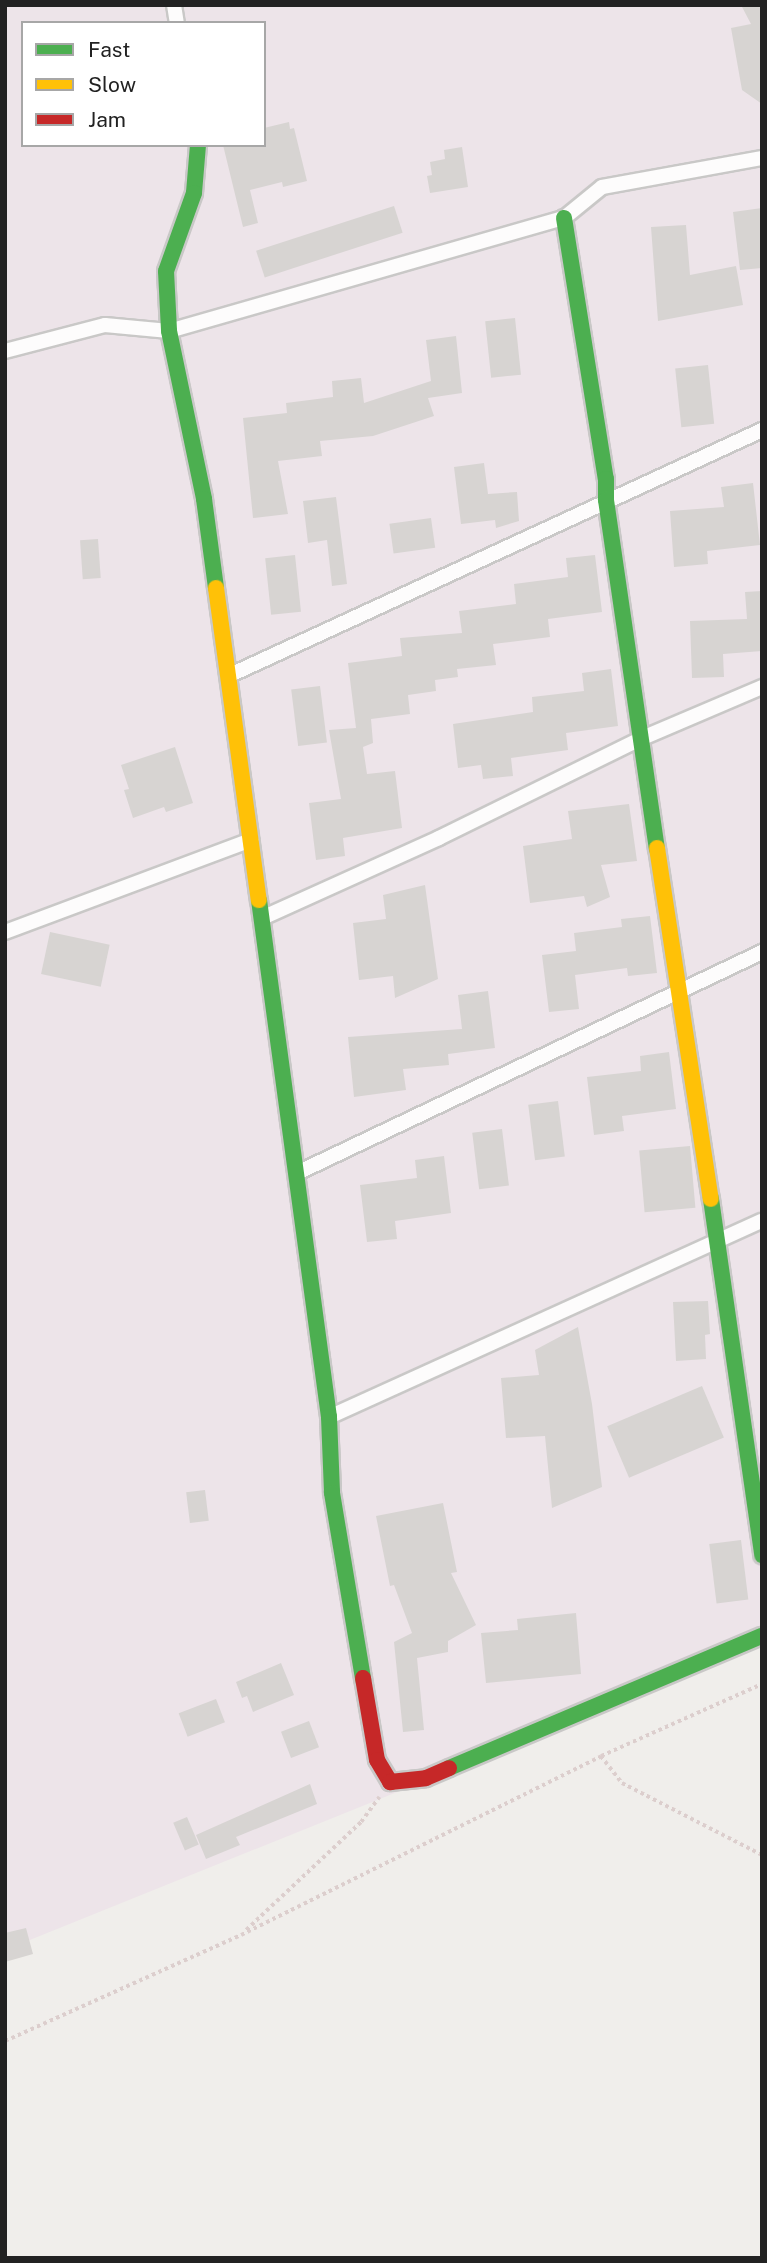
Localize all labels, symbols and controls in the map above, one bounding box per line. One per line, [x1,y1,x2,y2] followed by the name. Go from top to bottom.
[21,21,266,147] legend
[88,37,130,62] text: Fast
[88,72,136,97] text: Slow
[88,107,126,132] text: Jam

